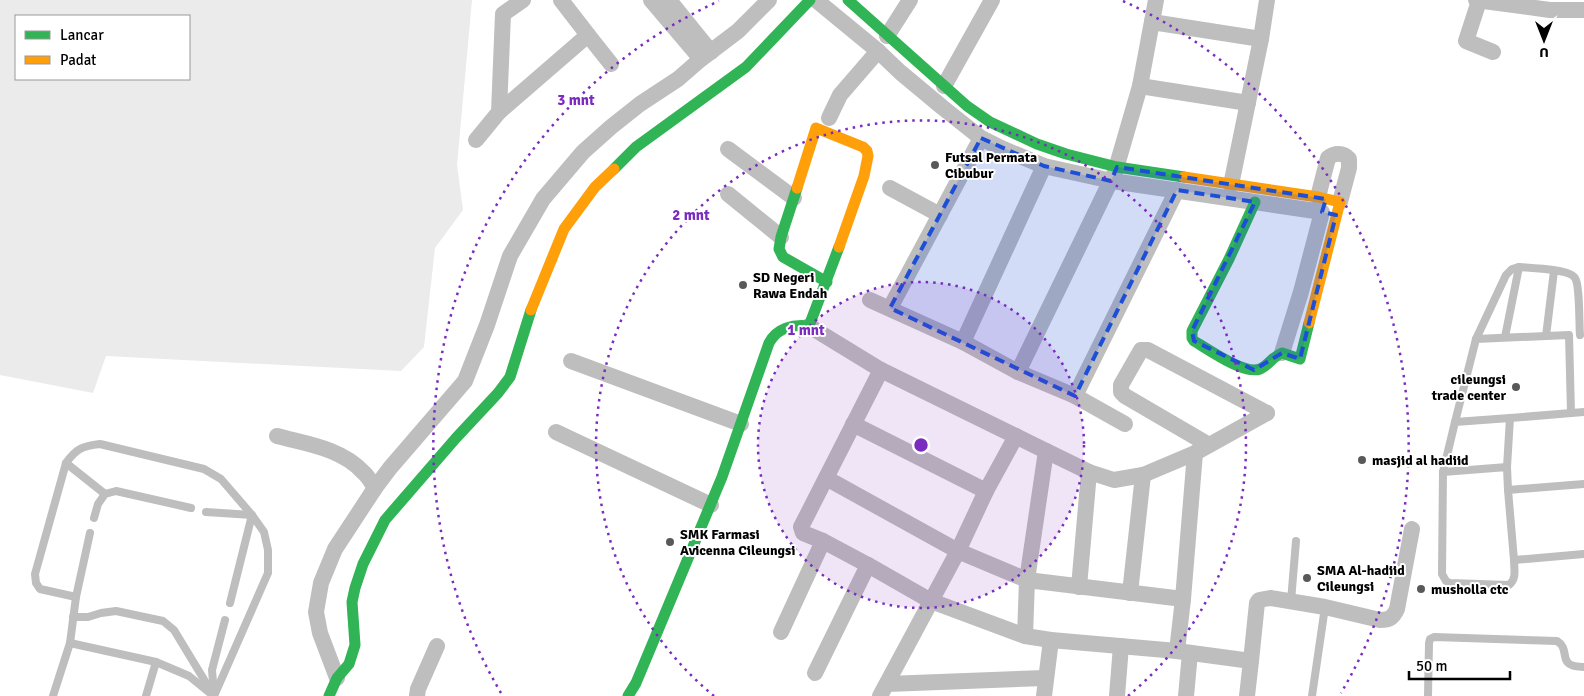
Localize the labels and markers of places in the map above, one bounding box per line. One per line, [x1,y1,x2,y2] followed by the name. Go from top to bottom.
[945,149,1037,182] place label: Futsal Permata Cibubur
[929,159,941,171] marker: Futsal Permata Cibubur
[753,269,828,302] place label: SD Negeri Rawa Endah
[737,279,749,291] marker: SD Negeri Rawa Endah
[1431,371,1506,404] place label: cileungsi trade center
[1510,381,1522,393] marker: cileungsi trade center
[912,436,930,454] centre of rings
[1372,452,1469,469] place label: masjid al hadiid
[1356,454,1368,466] marker: masjid al hadiid
[680,526,796,559] place label: SMK Farmasi Avicenna Cileungsi
[664,536,676,548] marker: SMK Farmasi Avicenna Cileungsi
[1317,562,1405,595] place label: SMA Al-hadiid Cileungsi
[1301,572,1313,584] marker: SMA Al-hadiid Cileungsi
[1431,581,1509,598] place label: musholla ctc
[1415,583,1427,595] marker: musholla ctc

